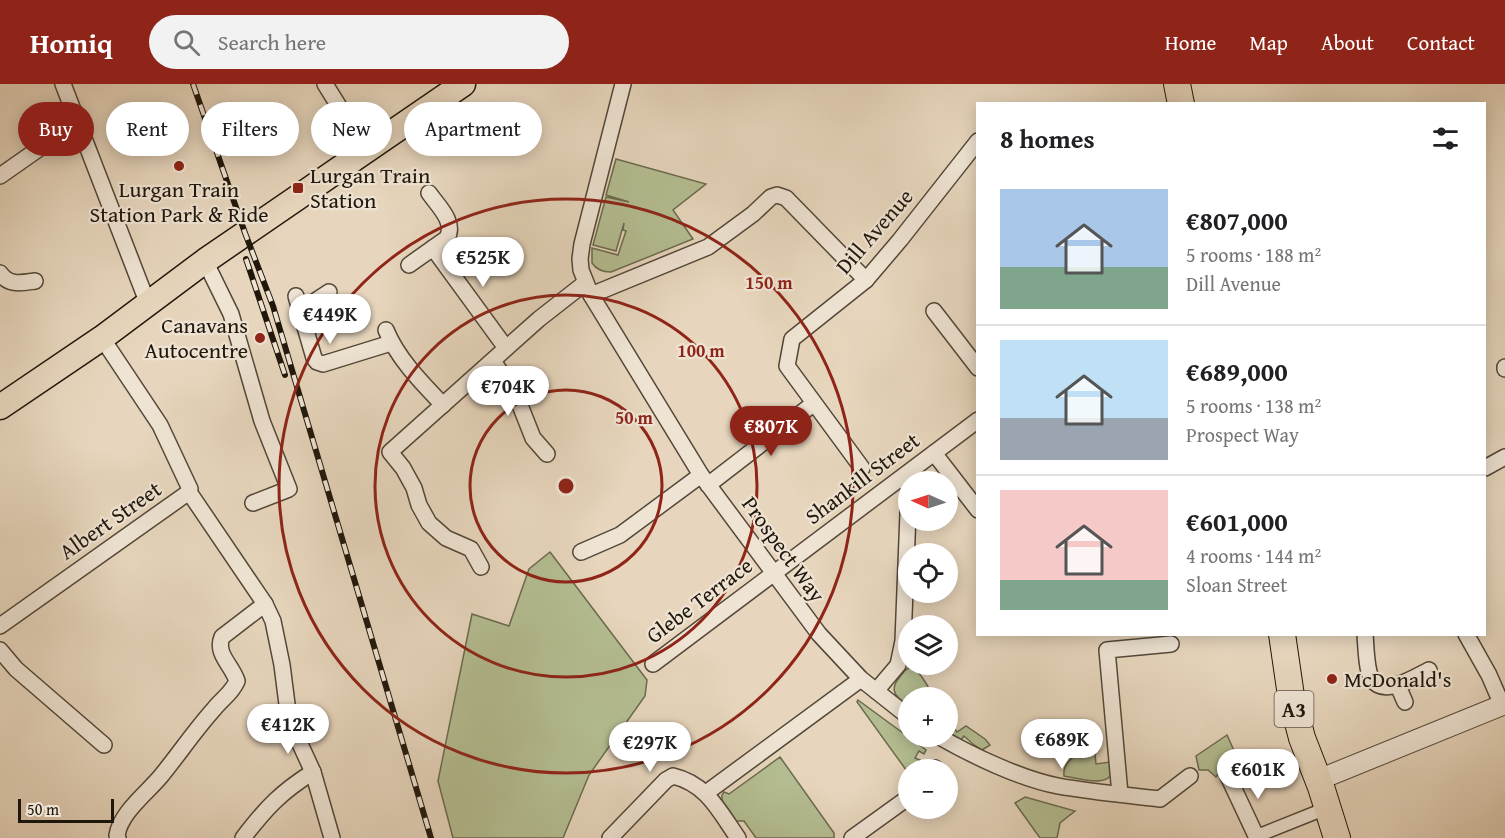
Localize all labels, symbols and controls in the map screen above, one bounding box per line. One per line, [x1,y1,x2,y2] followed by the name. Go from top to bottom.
[149,15,569,69] search box
[30,22,113,63] text: Homiq
[170,26,203,59] icon: search
[218,26,326,58] text: Search here
[1165,27,1216,58] text: Home
[1249,27,1288,58] text: Map
[1321,27,1374,58] text: About
[1407,27,1475,58] text: Contact
[18,102,94,156] chip: Buy
[106,102,189,156] chip: Rent
[201,102,299,156] chip: Filters
[311,102,392,156] chip: New
[404,102,542,156] chip: Apartment
[1000,119,1095,158] text: 8 homes
[1429,122,1462,155] icon: filters
[172,159,186,173] marker: Lurgan Train Station Park & Ride
[310,159,431,216] place label: Lurgan Train Station
[89,173,269,230] place label: Lurgan Train Station Park & Ride
[291,181,305,195] marker: Lurgan Train Station
[828,181,920,281] street label: Dill Avenue
[1186,201,1288,240] text: €807,000
[1048,213,1120,285] icon: home
[441,237,525,288] pin: €525K
[1186,240,1321,269] text: 5 rooms · 188 m²
[456,242,510,271] text: €525K
[745,269,793,296] text: 150 m
[1186,269,1281,298] text: Dill Avenue
[288,294,372,345] pin: €449K
[303,299,357,328] text: €449K
[145,309,248,366] place label: Canavans Autocentre
[253,331,267,345] marker: Canavans Autocentre
[677,337,725,364] text: 100 m
[1186,352,1288,391] text: €689,000
[1048,364,1120,436] icon: home
[466,366,550,417] pin: €704K
[481,371,535,400] text: €704K
[1186,391,1321,420] text: 5 rooms · 138 m²
[615,404,654,431] text: 50 m
[729,406,813,457] pin: €807K
[744,411,798,440] text: €807K
[1186,420,1299,449] text: Prospect Way
[798,424,926,532] street label: Shankill Street
[898,471,958,531] north arrow
[898,471,958,819] map controls
[52,473,168,567] street label: Albert Street
[556,476,576,496] centre of rings
[735,489,833,609] street label: Prospect Way
[1186,502,1288,541] text: €601,000
[1048,514,1120,586] icon: home
[1186,541,1321,570] text: 4 rooms · 144 m²
[898,543,958,603] button: locate
[639,549,759,651] street label: Glebe Terrace
[1186,570,1287,599] text: Sloan Street
[898,615,958,675] button: layers
[1344,663,1451,695] place label: McDonald's
[1325,672,1339,686] marker: McDonald's
[898,687,958,747] button: +
[1274,691,1314,727] road number: A3
[246,704,330,755] pin: €412K
[261,709,315,738] text: €412K
[1020,719,1104,770] pin: €689K
[608,722,692,773] pin: €297K
[1035,724,1089,753] text: €689K
[623,727,677,756] text: €297K
[1216,749,1300,800] pin: €601K
[1231,754,1285,783] text: €601K
[898,759,958,819] button: −
[18,796,114,824] scale bar
[27,797,59,821] text: 50 m

